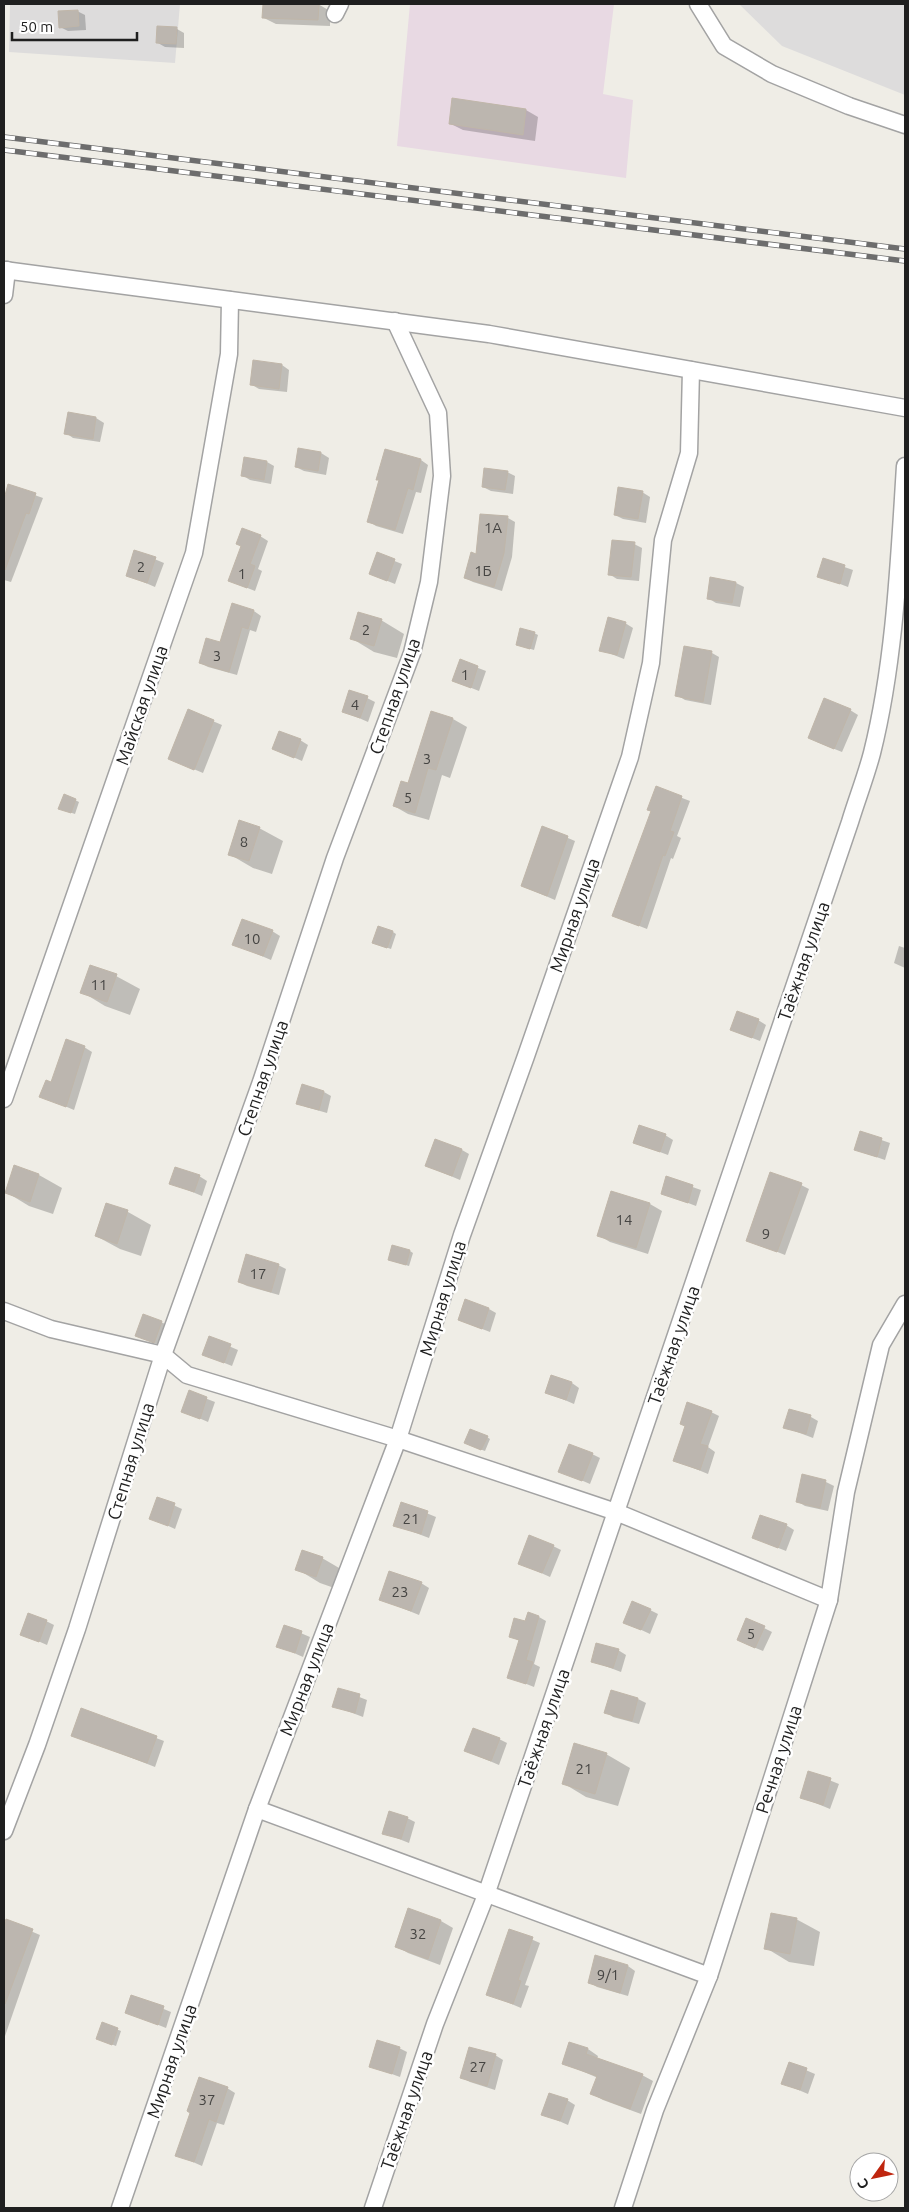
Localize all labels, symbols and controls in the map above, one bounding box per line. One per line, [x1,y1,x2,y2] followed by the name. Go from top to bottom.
[12,10,138,42] scale bar
[20,18,53,35] text: 50 m
[484,519,502,536] house number: 1А
[137,558,145,575] house number: 2
[474,562,492,579] house number: 1Б
[238,565,246,582] house number: 1
[362,621,370,638] house number: 2
[365,635,423,757] street label: Степная улица
[111,642,171,768] street label: Майская улица
[213,647,221,664] house number: 3
[461,666,469,683] house number: 1
[351,696,359,713] house number: 4
[423,750,431,767] house number: 3
[404,789,412,806] house number: 5
[240,833,248,850] house number: 8
[545,855,603,975] street label: Мирная улица
[773,899,833,1023] street label: Таёжная улица
[244,930,260,947] house number: 10
[91,976,107,993] house number: 11
[233,1017,291,1139] street label: Степная улица
[616,1211,632,1228] house number: 14
[762,1225,770,1242] house number: 9
[415,1238,469,1358] street label: Мирная улица
[250,1265,266,1282] house number: 17
[643,1283,703,1407] street label: Таёжная улица
[103,1400,157,1522] street label: Степная улица
[403,1510,419,1527] house number: 21
[392,1583,408,1600] house number: 23
[275,1620,337,1738] street label: Мирная улица
[747,1625,755,1642] house number: 5
[513,1666,573,1790] street label: Таёжная улица
[751,1702,805,1816] street label: Речная улица
[576,1760,592,1777] house number: 21
[410,1925,426,1942] house number: 32
[597,1966,619,1983] house number: 9/1
[142,2001,200,2121] street label: Мирная улица
[376,2048,436,2172] street label: Таёжная улица
[470,2058,486,2075] house number: 27
[199,2091,215,2108] house number: 37
[849,2152,899,2202] north arrow
[854,2176,872,2192] text: С

